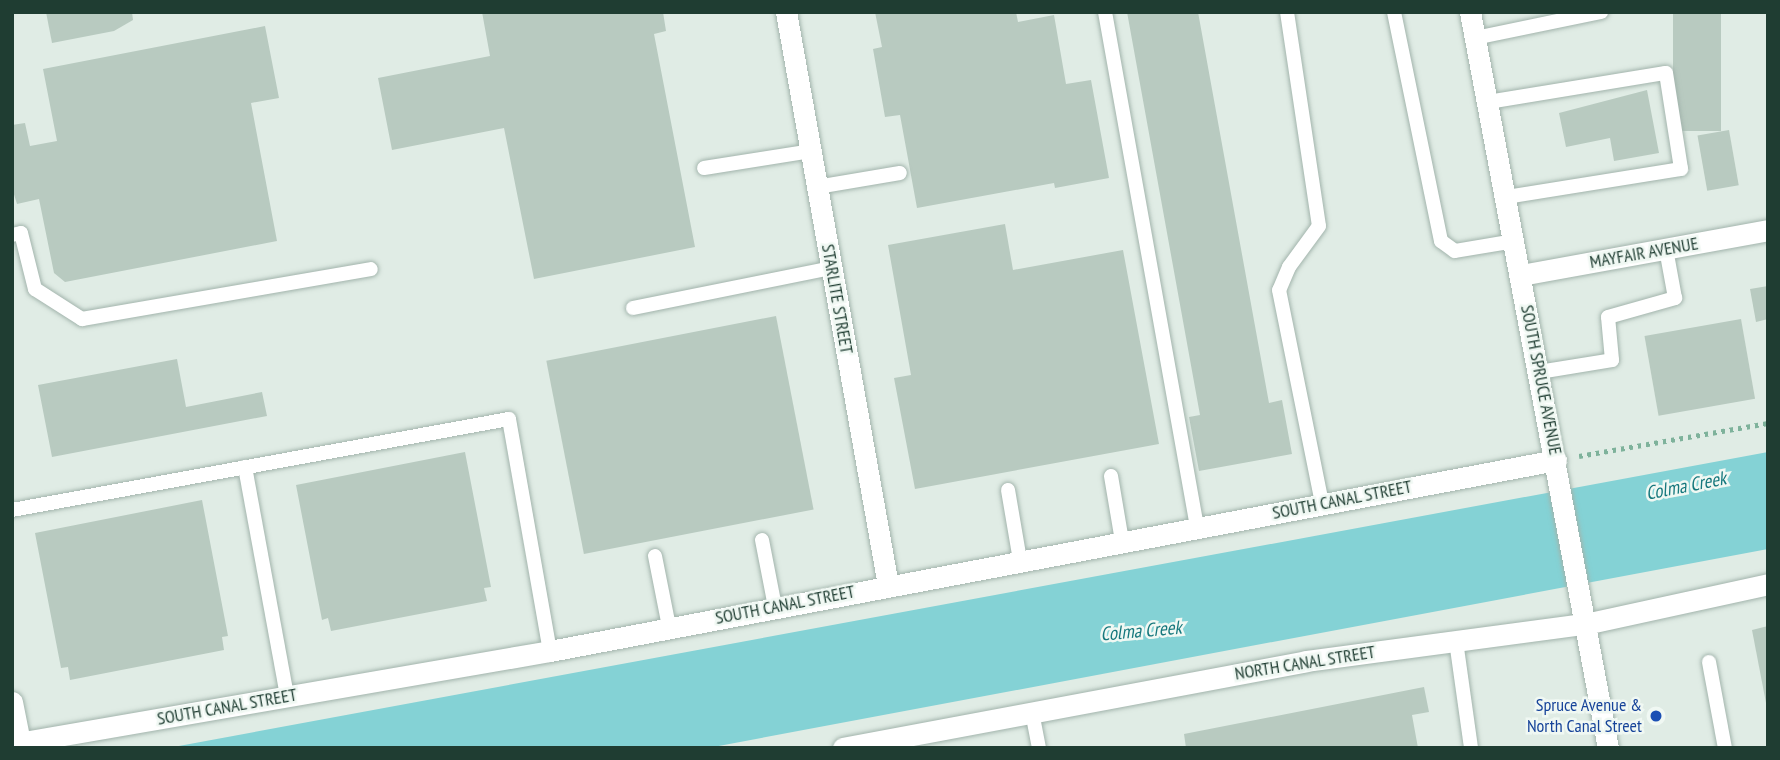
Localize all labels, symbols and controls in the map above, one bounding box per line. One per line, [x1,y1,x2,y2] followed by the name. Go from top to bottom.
[1588,233,1700,273] street label: MAYFAIR AVENUE
[817,242,857,356] street label: STARLITE STREET
[1516,303,1566,457] street label: SOUTH SPRUCE AVENUE
[1644,467,1728,505] water label: Colma Creek
[1270,476,1414,524] street label: SOUTH CANAL STREET
[713,581,857,629] street label: SOUTH CANAL STREET
[1099,616,1183,646] water label: Colma Creek
[1233,641,1377,685] street label: NORTH CANAL STREET
[155,684,299,730] street label: SOUTH CANAL STREET
[1527,695,1642,738] place label: Spruce Avenue & North Canal Street
[1648,708,1664,724] marker: Spruce Avenue & North Canal Street

